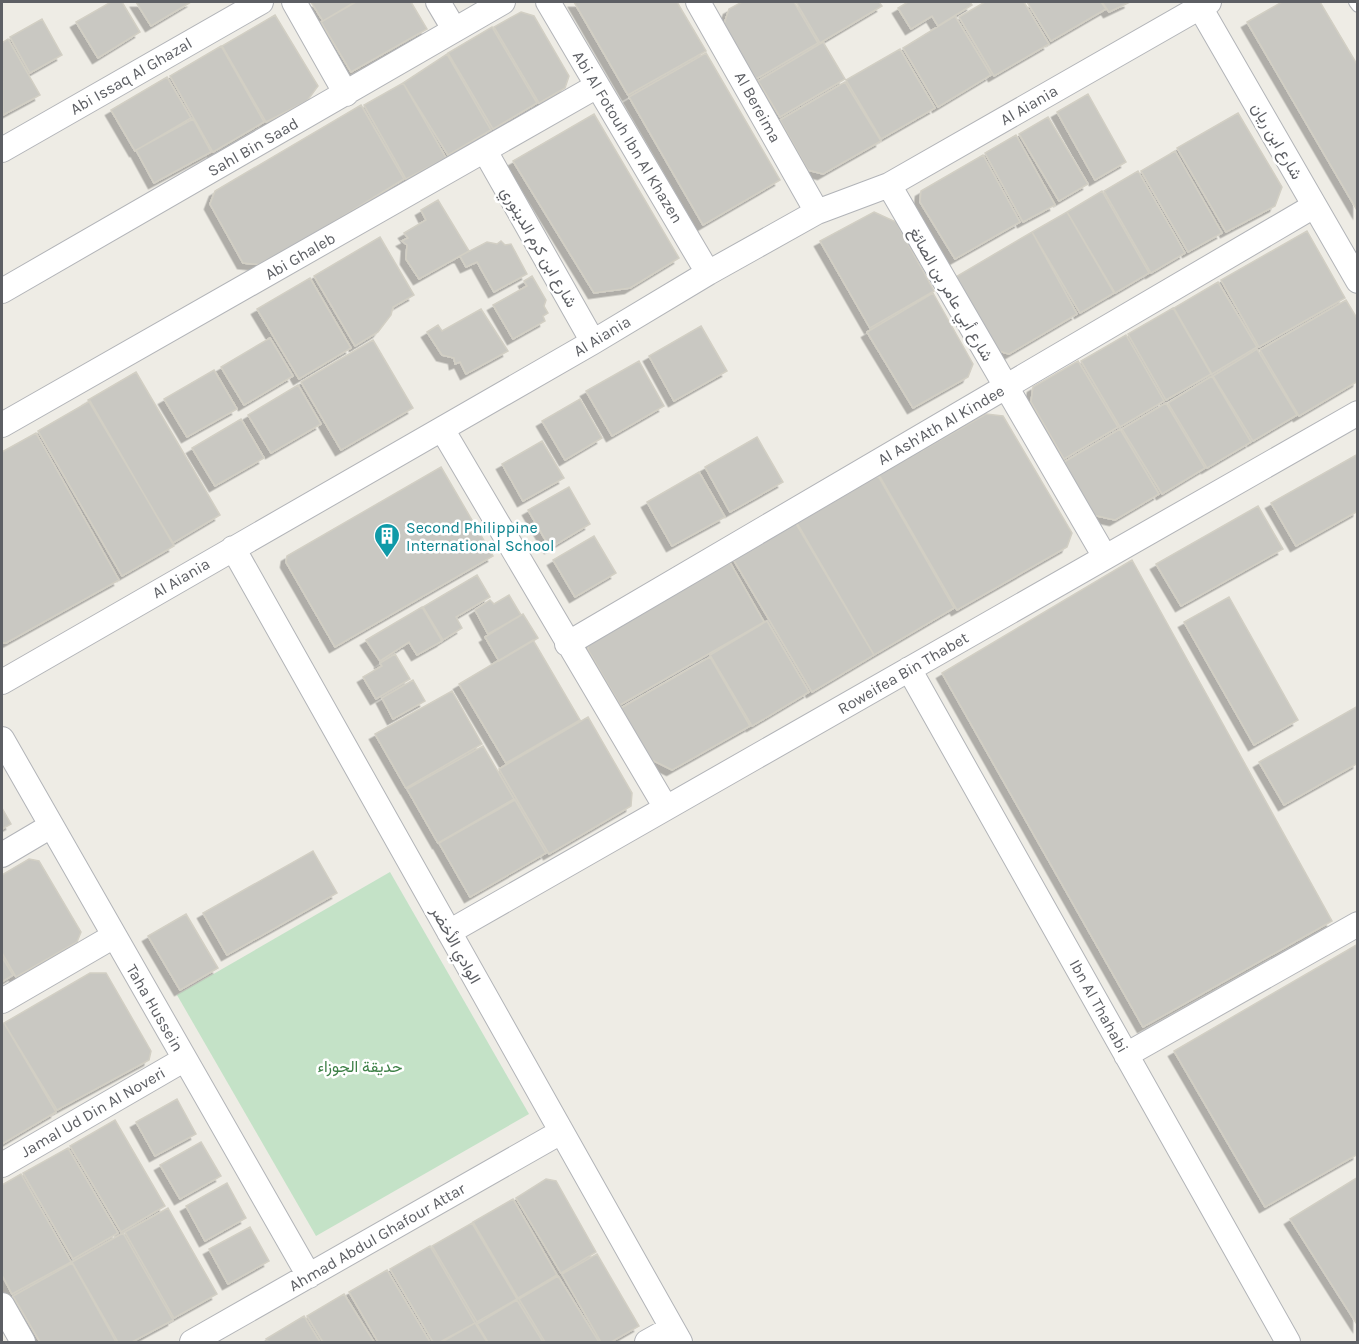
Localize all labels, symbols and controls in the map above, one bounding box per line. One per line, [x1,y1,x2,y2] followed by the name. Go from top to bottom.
[67,33,195,119] street label: Abi Issaq Al Ghazal
[569,47,687,227] street label: Abi Al Fotouh Ibn Al Khazen
[731,68,785,146] street label: Al Bereima
[997,81,1061,129] street label: Al Aiania
[1246,99,1307,184] street label: شارع ابن ريان
[204,113,302,181] street label: Sahl Bin Saad
[493,183,581,313] street label: شارع ابن كرم الدينوري
[901,223,997,367] street label: شارع أبي عامر بن الصائغ
[261,228,339,284] street label: Abi Ghaleb
[570,312,634,360] street label: Al Aiania
[874,381,1008,469] street label: Al Ash'Ath Al Kindee
[406,518,554,555] place label: Second Philippine International School
[372,521,402,559] building icon: Second Philippine International School
[149,554,213,602] street label: Al Aiania
[834,628,972,718] street label: Roweifea Bin Thabet
[423,902,485,989] street label: الوادي الأخضر
[1065,956,1133,1056] street label: Ibn Al Thahabi
[122,961,188,1055] street label: Taha Hussein
[317,1057,403,1077] park label: حديقة الجوزاء
[17,1063,169,1161] street label: Jamal Ud Din Al Noveri
[286,1179,469,1295] street label: Ahmad Abdul Ghafour Attar

